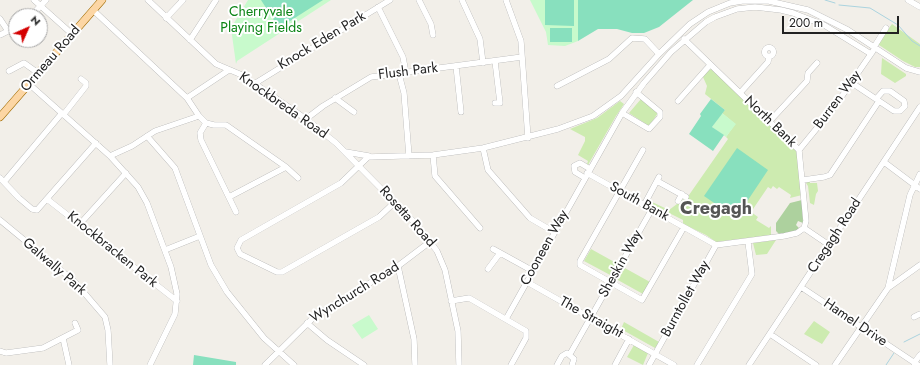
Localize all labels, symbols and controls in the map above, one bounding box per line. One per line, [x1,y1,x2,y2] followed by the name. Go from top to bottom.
[220,5,302,38] park label: Cherryvale Playing Fields
[8,8,48,48] north arrow
[275,8,369,74] street label: Knock Eden Park
[784,8,901,34] scale bar
[27,11,45,29] text: N
[789,14,823,32] text: 200 m
[18,22,84,96] street label: Ormeau Road
[377,60,439,84] street label: Flush Park
[811,68,865,132] street label: Burren Way
[235,69,331,143] street label: Knockbreda Road
[740,93,800,151] street label: North Bank
[606,179,672,225] street label: South Bank
[375,183,439,251] street label: Rosetta Road
[805,195,865,277] street label: Cregagh Road
[680,199,752,221] district label: Cregagh
[517,207,573,289] street label: Cooneen Way
[63,208,161,292] street label: Knockbracken Park
[596,227,646,301] street label: Sheskin Way
[19,235,89,299] street label: Galwally Park
[658,258,714,340] street label: Burntollet Way
[307,259,403,327] street label: Wynchurch Road
[556,294,626,342] street label: The Straight
[820,296,890,350] street label: Hamel Drive

